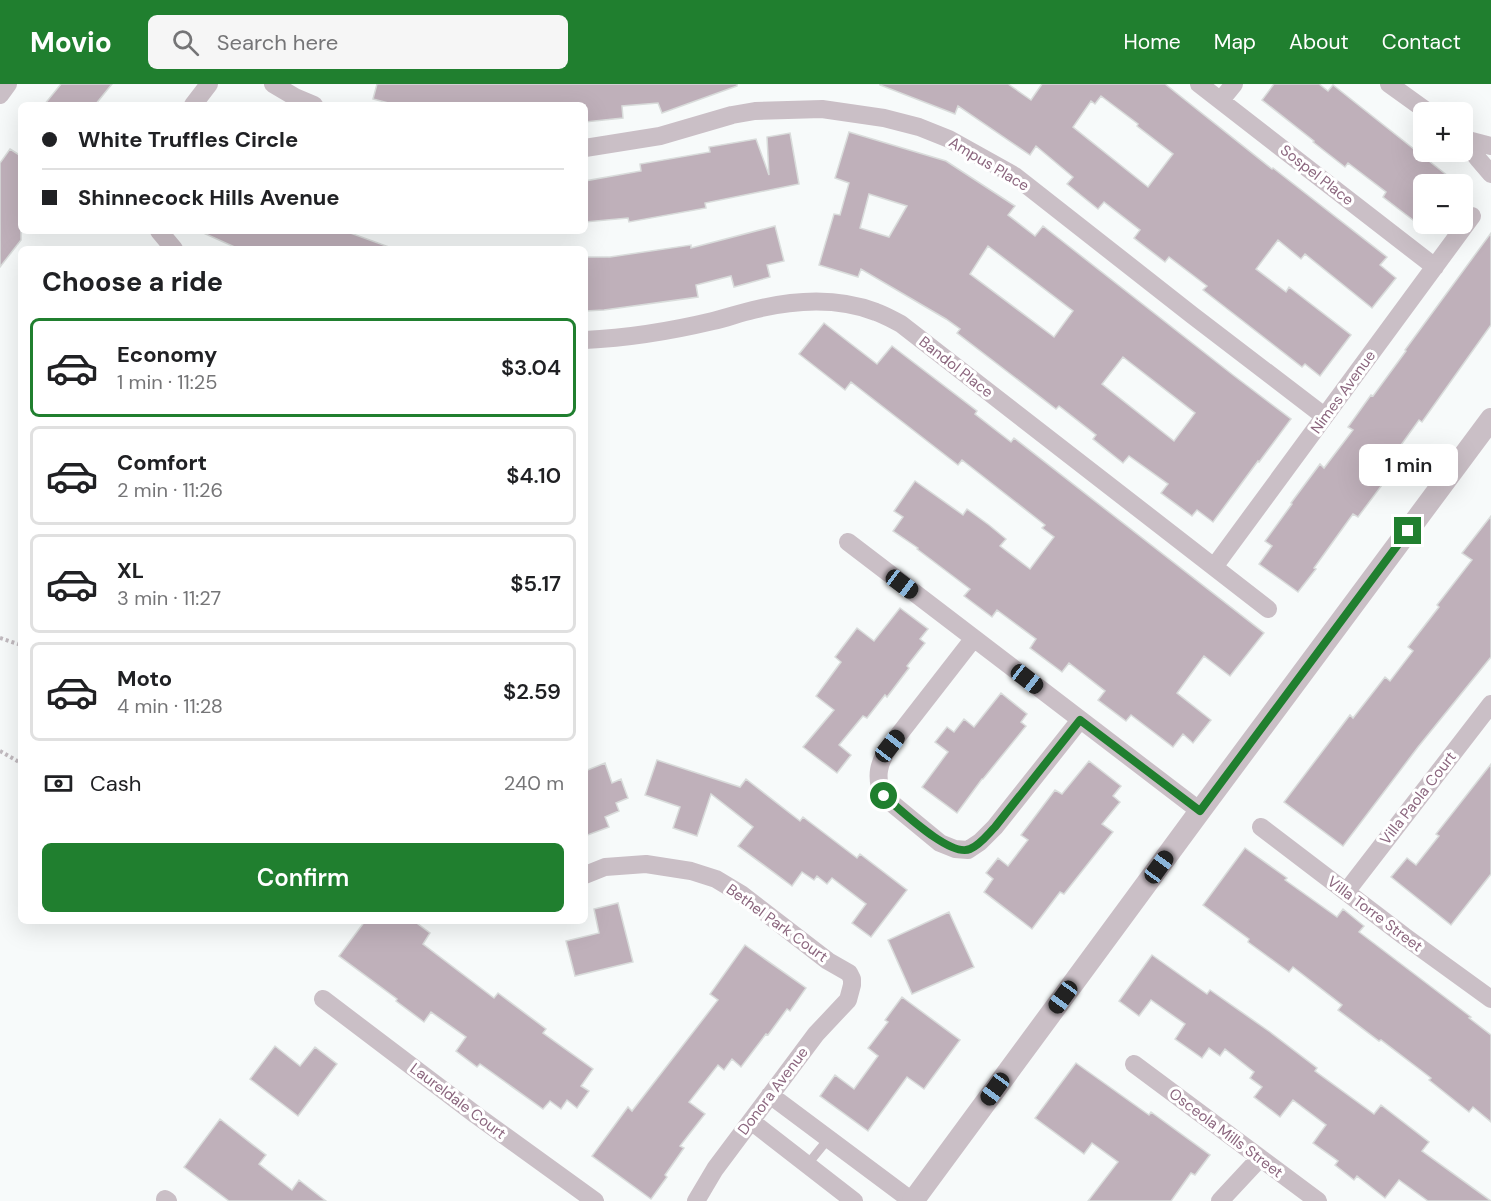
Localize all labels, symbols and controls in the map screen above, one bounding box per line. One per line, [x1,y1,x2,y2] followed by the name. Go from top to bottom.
[148,15,568,69] search box
[30,24,112,61] text: Movio
[169,26,202,59] icon: search
[217,28,338,57] text: Search here
[1123,28,1181,56] text: Home
[1214,28,1256,56] text: Map
[1289,28,1349,56] text: About
[1382,28,1461,56] text: Contact
[1413,102,1473,234] map controls
[1413,102,1473,162] button: +
[78,125,298,154] text: White Truffles Circle
[945,132,1033,196] street label: Ampus Place
[1276,140,1358,210] street label: Sospel Place
[1413,174,1473,234] button: −
[78,183,340,212] text: Shinnecock Hills Avenue
[42,264,223,299] text: Choose a ride
[915,332,997,402] street label: Bandol Place
[117,340,217,369] text: Economy
[45,341,99,395] icon: car
[1306,346,1380,438] street label: Nimes Avenue
[501,353,561,382] text: $3.04
[117,369,218,395] text: 1 min · 11:25
[1358,444,1458,486] callout: 1 min
[117,448,207,477] text: Comfort
[45,449,99,503] icon: car
[1385,452,1432,478] text: 1 min
[506,461,561,490] text: $4.10
[117,477,223,503] text: 2 min · 11:26
[1394,517,1421,544] route end
[117,556,144,585] text: XL
[45,557,99,611] icon: car
[882,566,922,602] car
[510,569,561,598] text: $5.17
[117,585,221,611] text: 3 min · 11:27
[1007,661,1047,697] car
[117,664,172,693] text: Moto
[45,665,99,719] icon: car
[503,677,561,706] text: $2.59
[117,693,223,719] text: 4 min · 11:28
[872,726,908,766] car
[1375,747,1461,849] street label: Villa Paola Court
[42,767,75,800] icon: cash
[90,769,141,798] text: Cash
[504,770,564,796] text: 240 m
[870,782,897,809] route start
[42,843,564,912] button: Confirm
[1141,847,1177,887] car
[1323,872,1427,956] street label: Villa Torre Street
[722,879,832,967] street label: Bethel Park Court
[1045,977,1081,1017] car
[733,1043,813,1139] street label: Donora Avenue
[406,1058,510,1144] street label: Laureldale Court
[977,1069,1013,1109] car
[1165,1084,1287,1182] street label: Osceola Mills Street

